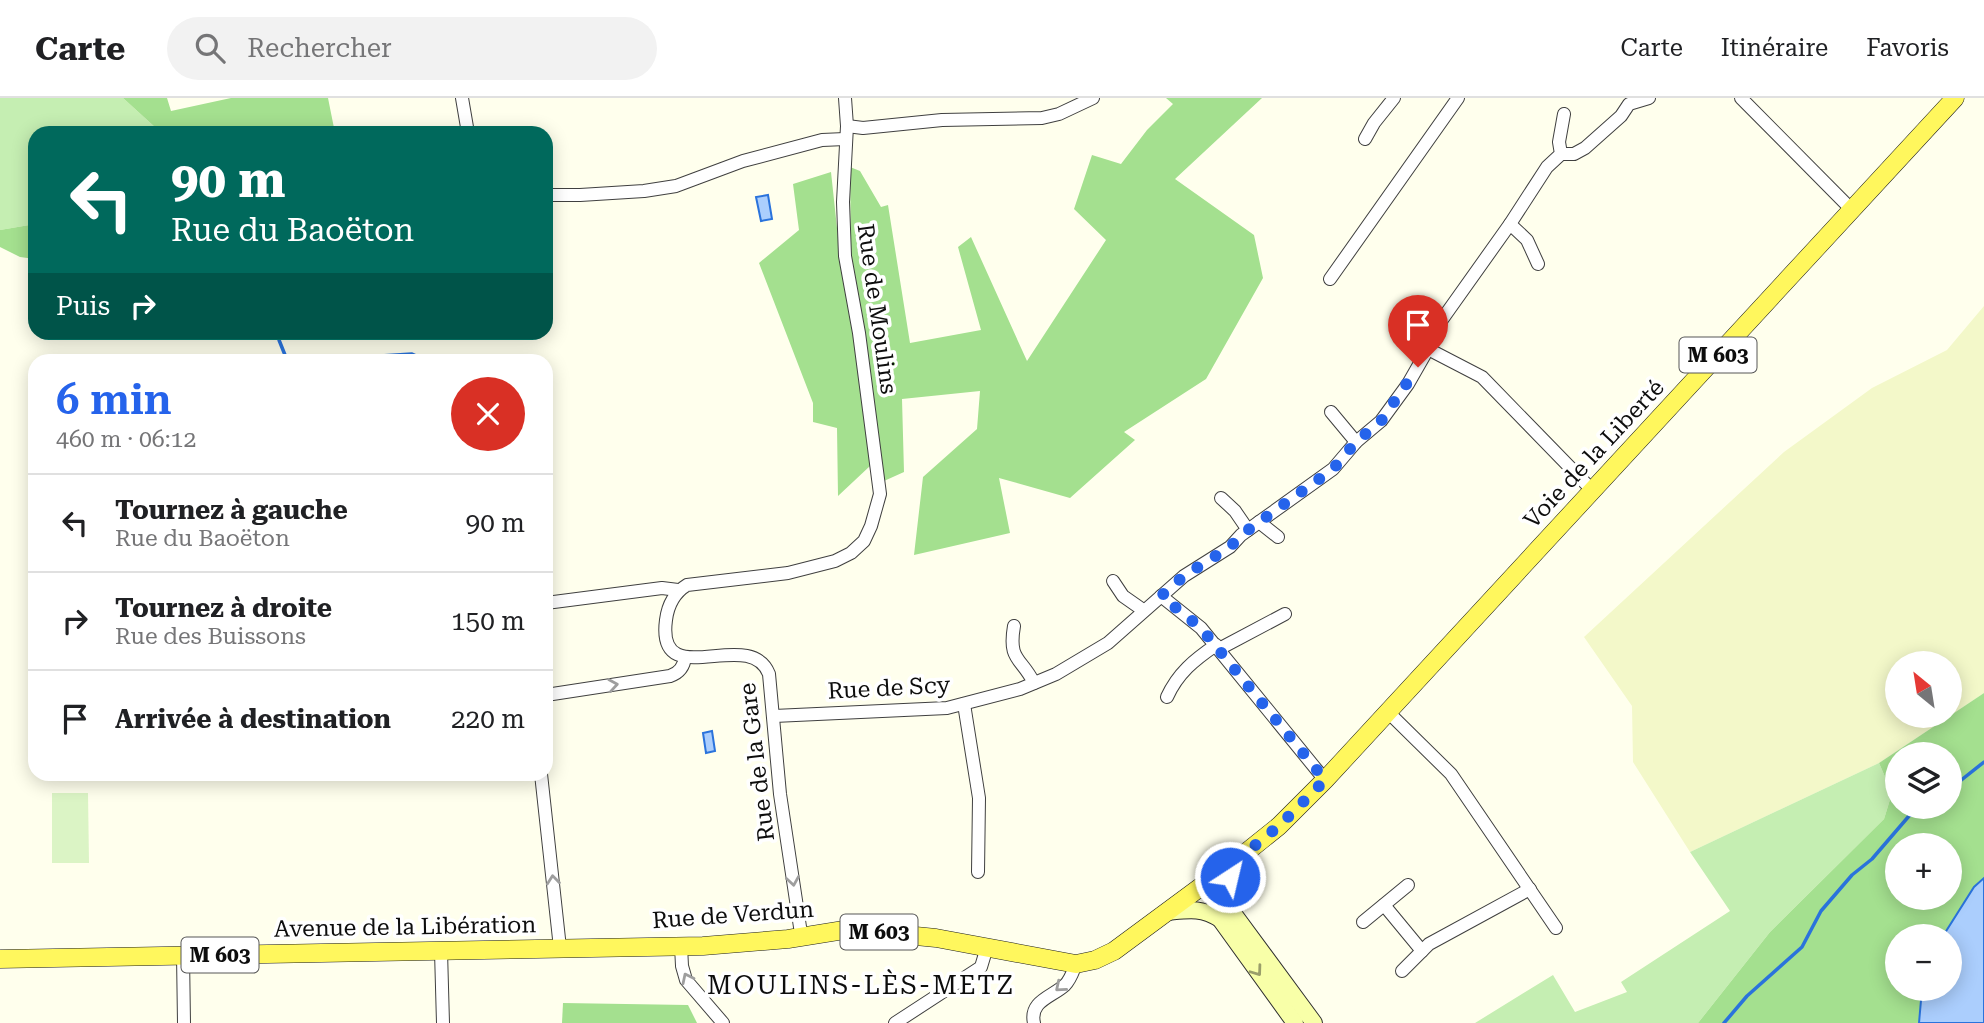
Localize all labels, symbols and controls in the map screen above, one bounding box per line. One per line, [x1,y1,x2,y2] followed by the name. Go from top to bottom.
[167,17,657,80] search box
[35,29,125,68] text: Carte
[191,29,229,67] icon: search
[247,33,392,63] text: Rechercher
[1621,34,1683,62] text: Carte
[1721,34,1828,62] text: Itinéraire
[1866,34,1949,62] text: Favoris
[171,152,286,209] text: 90 m
[56,154,147,245] icon: left
[171,211,414,249] text: Rue du Baoëton
[852,222,902,396] street label: Rue de Moulins
[124,287,162,325] icon: right
[56,291,110,321] text: Puis
[1388,295,1448,367] pin
[1399,306,1437,344] icon: arrive
[1680,338,1756,372] road number: M 603
[1518,374,1670,534] street label: Voie de la Liberté
[56,375,172,424] text: 6 min
[451,377,525,451] button: close
[56,426,196,453] text: 460 m · 06:12
[115,495,348,525] text: Tournez à gauche
[56,504,94,542] icon: left
[466,508,525,538] text: 90 m
[115,525,290,552] text: Rue du Baoëton
[115,593,332,623] text: Tournez à droite
[56,602,94,640] icon: right
[451,606,525,636] text: 150 m
[115,623,306,650] text: Rue des Buissons
[1885,651,1962,728] north arrow
[1885,651,1962,1001] map controls
[827,671,951,705] street label: Rue de Scy
[608,678,619,693] one-way arrow
[734,681,780,843] street label: Rue de la Gare
[56,700,94,738] icon: arrive
[115,704,391,734] text: Arrivée à destination
[451,704,525,734] text: 220 m
[1885,742,1962,819] button: layers
[1885,833,1962,910] button: +
[1193,840,1267,914] position arrow
[545,875,560,886] one-way arrow
[785,875,800,887] one-way arrow
[651,896,815,934] street label: Rue de Verdun
[274,911,536,943] street label: Avenue de la Libération
[840,914,917,950] road number: M 603
[1885,924,1962,1001] button: −
[182,938,258,972] road number: M 603
[1249,963,1261,976] one-way arrow
[707,969,1015,1000] district label: MOULINS-LÈS-METZ
[682,972,695,985] one-way arrow
[1055,979,1068,991] one-way arrow

